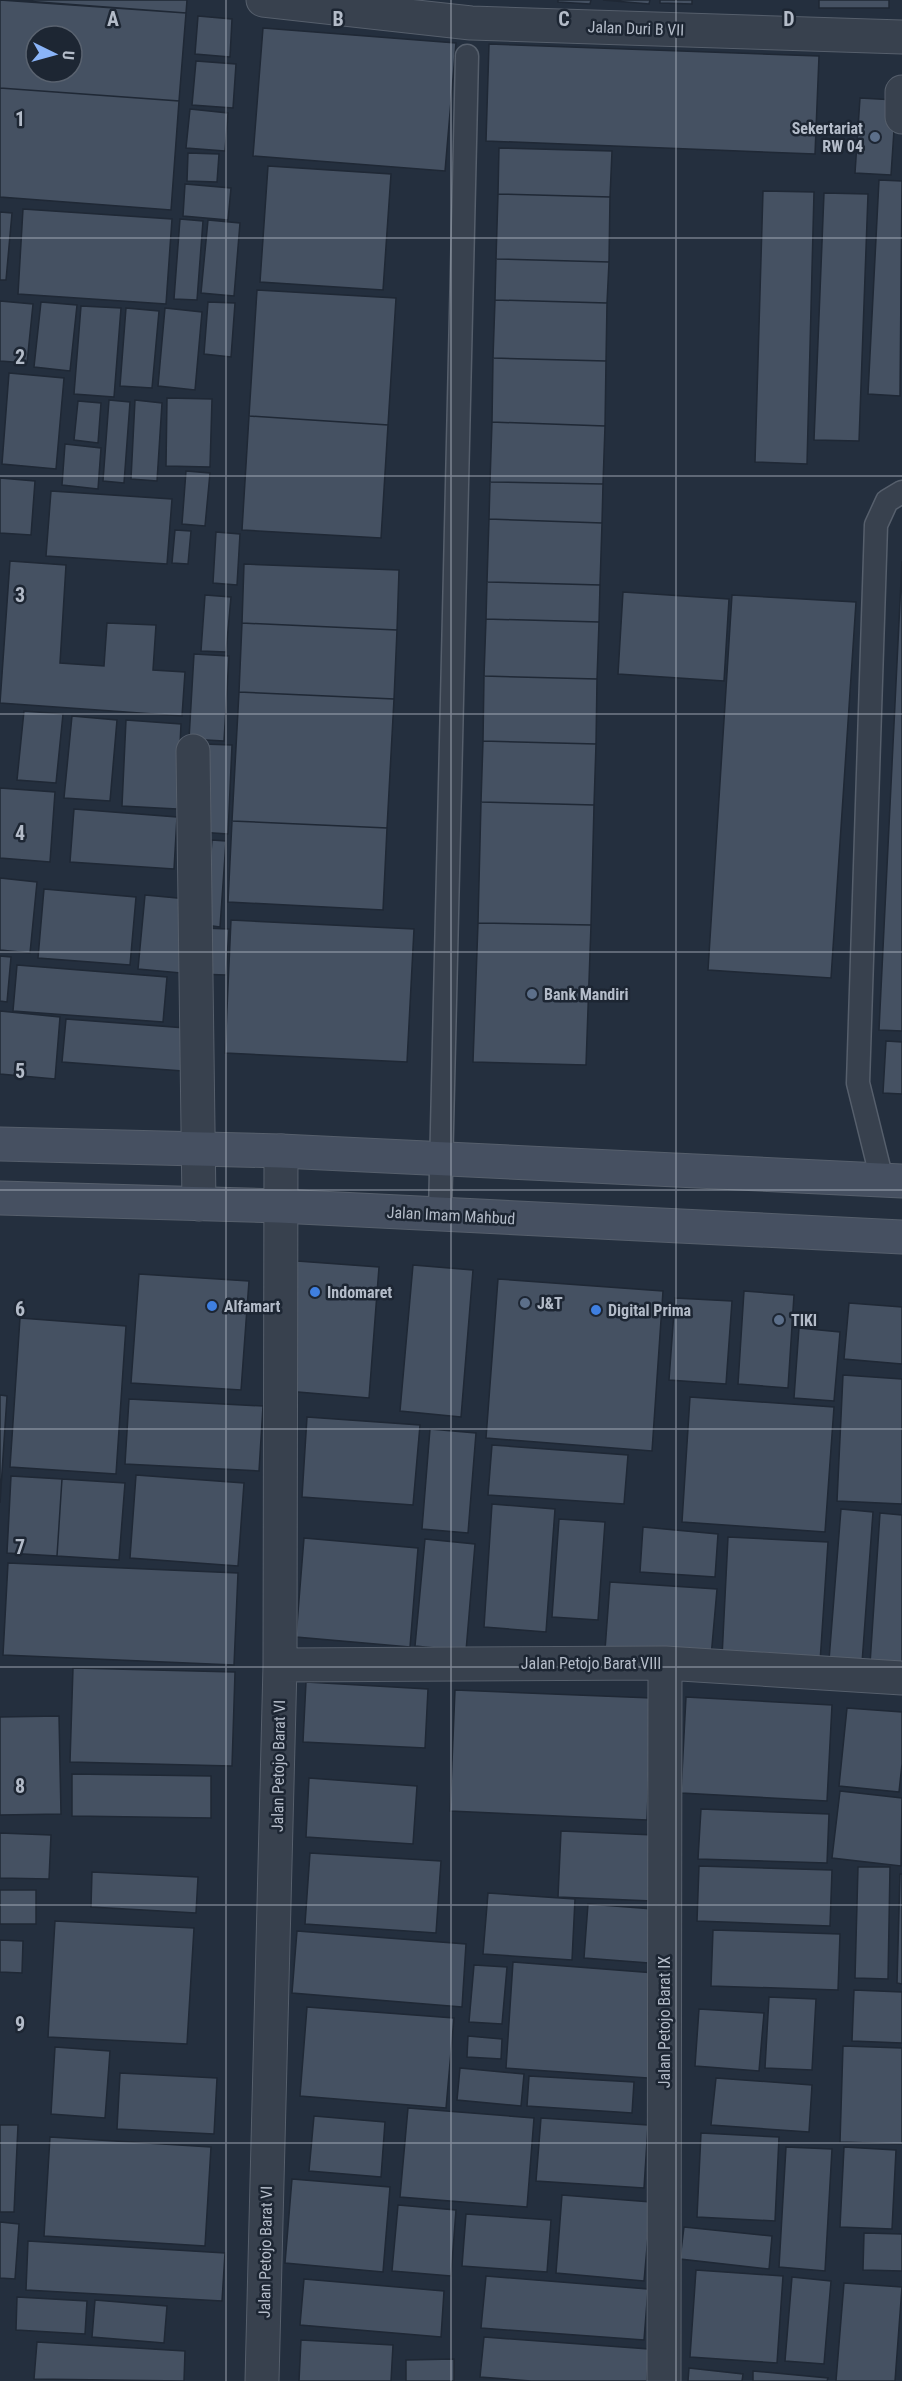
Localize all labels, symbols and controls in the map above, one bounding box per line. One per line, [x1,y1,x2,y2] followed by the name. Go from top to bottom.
[107,7,119,31] text: A
[332,7,344,31] text: B
[558,7,570,31] text: C
[783,7,795,31] text: D
[587,17,685,40] street label: Jalan Duri B VII
[24,24,84,84] north arrow
[59,50,78,61] text: U
[15,107,25,131] text: 1
[792,119,863,156] place label: Sekertariat RW 04
[868,130,882,144] marker: Sekertariat RW 04
[15,345,25,369] text: 2
[15,583,25,607] text: 3
[15,821,25,845] text: 4
[544,985,629,1004] place label: Bank Mandiri
[525,987,539,1001] marker: Bank Mandiri
[15,1059,25,1083] text: 5
[386,1203,516,1228] street label: Jalan Imam Mahbud
[327,1283,392,1302] place label: Indomaret
[308,1285,322,1299] marker: Indomaret
[537,1294,563,1313] place label: J&T
[518,1296,532,1310] marker: J&T
[15,1297,25,1321] text: 6
[224,1297,280,1316] place label: Alfamart
[205,1299,219,1313] marker: Alfamart
[608,1301,692,1320] place label: Digital Prima
[589,1303,603,1317] marker: Digital Prima
[791,1311,817,1330] place label: TIKI
[772,1313,786,1327] marker: TIKI
[15,1535,25,1559] text: 7
[521,1654,661,1673] street label: Jalan Petojo Barat VIII
[268,1700,289,1832] street label: Jalan Petojo Barat VI
[15,1774,25,1798] text: 8
[655,1956,674,2088] street label: Jalan Petojo Barat IX
[15,2012,25,2036] text: 9
[255,2186,276,2318] street label: Jalan Petojo Barat VI

